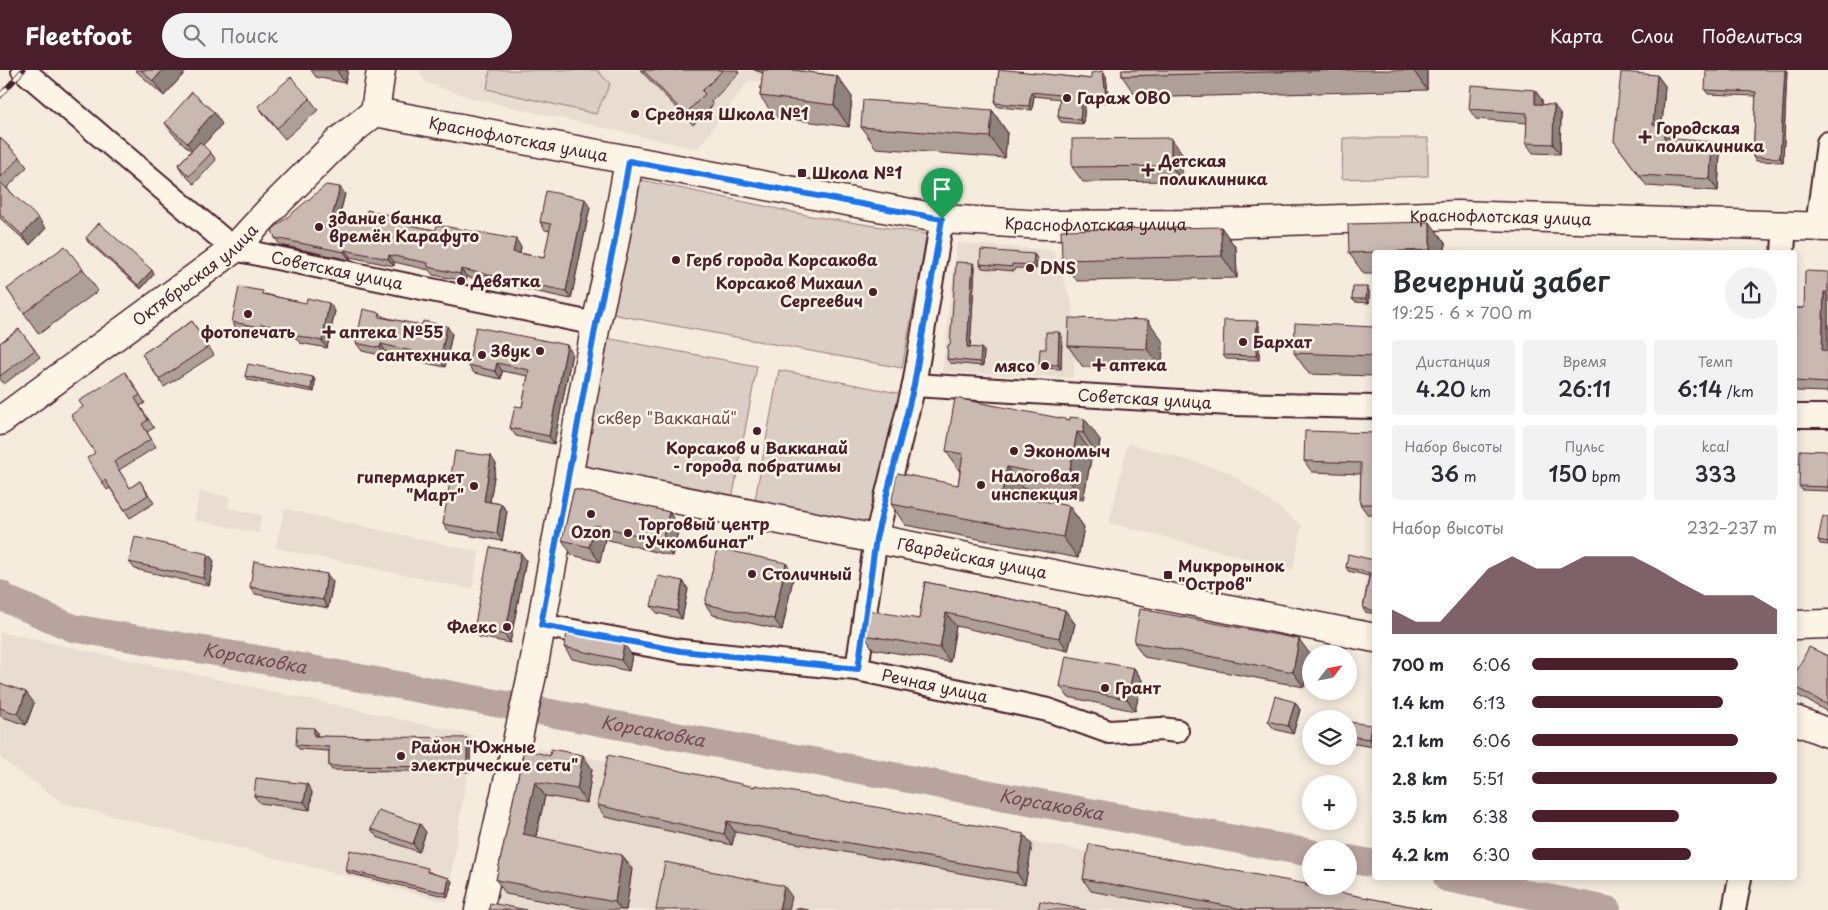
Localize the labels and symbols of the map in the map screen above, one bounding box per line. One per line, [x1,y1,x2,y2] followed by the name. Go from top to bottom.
[1077,85,1171,109] place label: Гараж ОВО
[1061,92,1073,104] marker: Гараж ОВО
[645,101,809,125] place label: Средняя Школа №1
[629,108,641,120] marker: Средняя Школа №1
[427,109,610,167] street label: Краснофлотская улица
[1656,115,1765,157] place label: Городская поликлиника
[1638,130,1652,144] marker: Городская поликлиника
[1158,148,1268,190] place label: Детская поликлиника
[812,160,902,184] place label: Школа №1
[1141,163,1155,177] marker: Детская поликлиника
[796,167,808,179] marker: Школа №1
[921,168,963,219] pin
[1409,202,1592,230] street label: Краснофлотская улица
[328,205,479,247] place label: здание банка времён Карафуто
[1004,210,1187,236] street label: Краснофлотская улица
[127,218,263,331] street label: Октябрьская улица
[313,221,325,233] marker: здание банка времён Карафуто
[269,244,406,295] street label: Советская улица
[686,247,878,271] place label: Герб города Корсакова
[670,254,682,266] marker: Герб города Корсакова
[1040,255,1076,279] place label: DNS
[1024,262,1036,274] marker: DNS
[470,268,541,292] place label: Девятка
[716,270,863,312] place label: Корсаков Михаил Сергеевич
[455,275,467,287] marker: Девятка
[867,286,879,298] marker: Корсаков Михаил Сергеевич
[242,308,254,320] marker: фотопечать
[201,319,296,343] place label: фотопечать
[339,319,444,343] place label: аптека №55
[323,326,335,338] marker: аптека №55
[1253,329,1313,353] place label: Бархат
[1237,336,1249,348] marker: Бархат
[490,338,531,362] place label: Звук
[376,342,472,366] place label: сантехника
[534,345,546,357] marker: Звук
[476,349,488,361] marker: сантехника
[1109,352,1167,376] place label: аптека
[994,353,1035,377] place label: мясо
[1093,359,1105,371] marker: аптека
[1039,360,1051,372] marker: мясо
[1077,382,1212,414] street label: Советская улица
[597,405,737,429] park label: сквер "Вакканай"
[751,425,763,437] marker: Корсаков и Вакканай - города побратимы
[666,435,848,477] place label: Корсаков и Вакканай - города побратимы
[1024,438,1110,462] place label: Экономыч
[1008,445,1020,457] marker: Экономыч
[991,463,1080,505] place label: Налоговая инспекция
[356,464,465,506] place label: гипермаркет "Март"
[975,479,987,491] marker: Налоговая инспекция
[468,480,480,492] marker: гипермаркет "Март"
[585,508,597,520] marker: Ozon
[638,511,769,553] place label: Торговый центр "Учкомбинат"
[571,519,611,543] place label: Ozon
[622,527,634,539] marker: Торговый центр "Учкомбинат"
[895,530,1049,584] street label: Гвардейская улица
[1178,553,1285,595] place label: Микрорынок "Остров"
[762,561,852,585] place label: Столичный
[746,568,758,580] marker: Столичный
[1162,569,1174,581] marker: Микрорынок "Остров"
[447,614,497,638] place label: Флекс
[501,621,513,633] marker: Флекс
[201,635,310,680] water label: Корсаковка
[1302,645,1358,700] north arrow
[880,662,990,708] street label: Речная улица
[1115,675,1162,699] place label: Грант
[1099,682,1111,694] marker: Грант
[599,708,708,753] water label: Корсаковка
[411,734,578,776] place label: Район "Южные электрические сети"
[395,750,407,762] marker: Район "Южные электрические сети"
[997,781,1107,827] water label: Корсаковка

